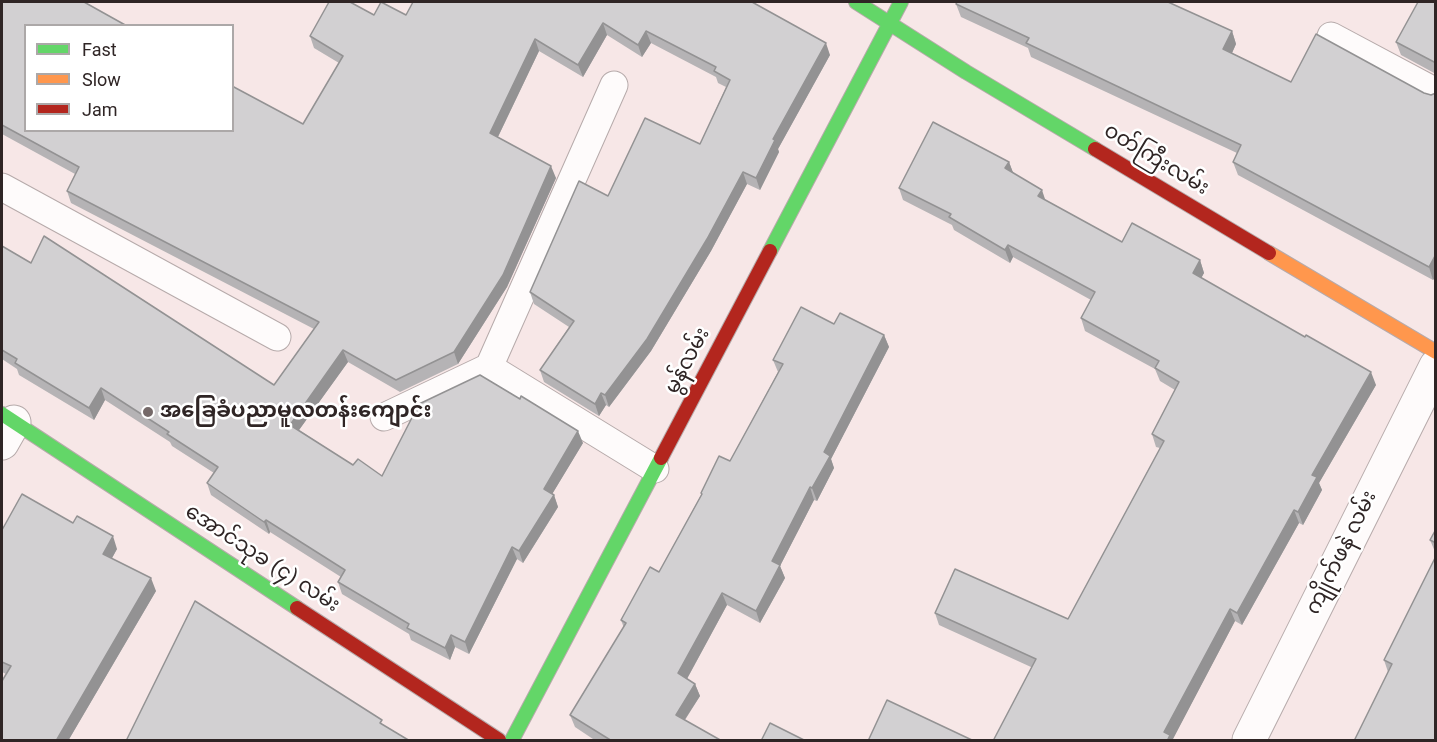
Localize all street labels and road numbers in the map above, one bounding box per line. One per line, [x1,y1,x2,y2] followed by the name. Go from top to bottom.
[1099,119,1213,201] street label: ၀တ်ကြီးလမ်း
[660,324,716,398] street label: မွန်လမ်း
[1301,487,1383,619] street label: ကျိုက်ဖနဲ လမ်း
[180,500,344,618] street label: အောင်သုခ (၄) လမ်း

